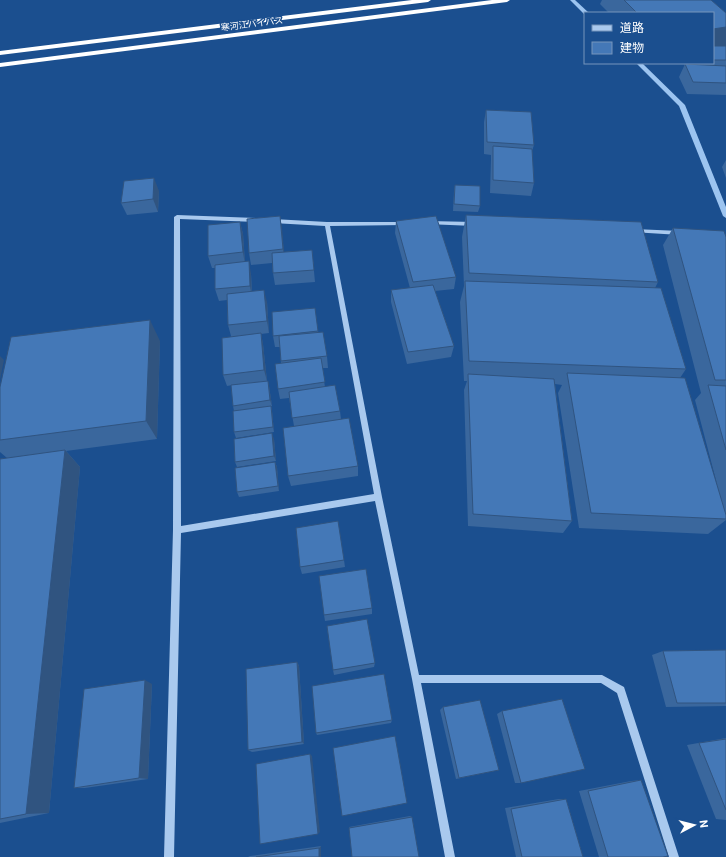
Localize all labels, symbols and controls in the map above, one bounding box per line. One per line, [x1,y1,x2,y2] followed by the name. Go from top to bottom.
[584,12,714,64] legend
[220,15,284,33] street label: 寒河江バイパス
[620,21,644,35] text: 道路
[620,41,644,55] text: 建物
[674,805,714,845] north arrow
[697,819,710,829] text: N

